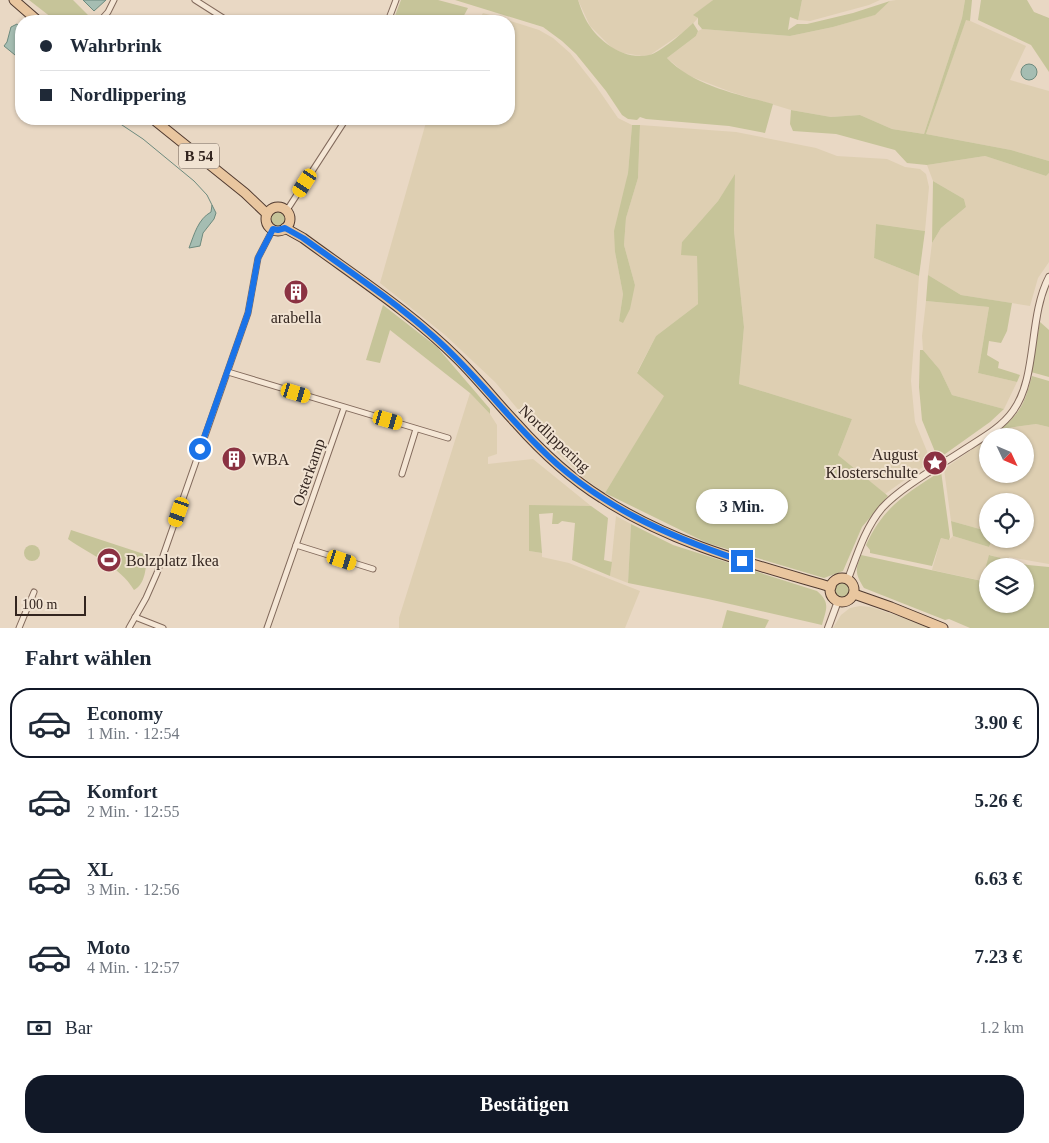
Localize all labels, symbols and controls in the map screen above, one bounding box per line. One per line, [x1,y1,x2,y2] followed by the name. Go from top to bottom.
[70,35,162,56] text: Wahrbrink
[70,84,186,105] text: Nordlippering
[179,144,219,168] road number: B 54
[290,166,319,200] car
[283,279,309,305] building icon: arabella
[271,309,321,326] place label: arabella
[279,381,312,405] car
[515,401,594,476] street label: Nordlippering
[371,409,404,431] car
[979,428,1034,482] north arrow
[979,428,1034,613] map controls
[289,436,329,508] street label: Osterkamp
[189,438,211,460] route start
[221,446,247,472] building icon: WBA
[826,446,919,481] place label: August Klosterschulte
[922,450,948,476] place icon: August Klosterschulte
[252,451,290,468] place label: WBA
[696,488,788,524] callout: 3 Min.
[979,493,1034,548] button: locate
[167,495,190,529] car
[720,498,764,515] text: 3 Min.
[96,547,122,573] sports icon: Bolzplatz Ikea
[325,548,358,572] car
[731,550,753,572] route end
[126,552,219,570] place label: Bolzplatz Ikea
[979,558,1034,613] button: layers
[15,593,86,616] scale bar
[22,597,57,612] text: 100 m
[25,645,152,670] text: Fahrt wählen
[27,701,72,746] icon: car
[87,703,163,724] text: Economy
[975,712,1022,733] text: 3.90 €
[87,725,179,742] text: 1 Min. · 12:54
[27,779,72,824] icon: car
[87,781,158,802] text: Komfort
[975,790,1022,811] text: 5.26 €
[87,803,179,820] text: 2 Min. · 12:55
[27,857,72,902] icon: car
[87,859,113,880] text: XL
[975,868,1022,889] text: 6.63 €
[87,881,179,898] text: 3 Min. · 12:56
[27,935,72,980] icon: car
[87,937,130,958] text: Moto
[975,946,1022,967] text: 7.23 €
[87,959,179,976] text: 4 Min. · 12:57
[25,1014,53,1042] icon: cash
[65,1017,92,1038] text: Bar
[980,1019,1024,1036] text: 1.2 km
[25,1075,1024,1133] button: Bestätigen

